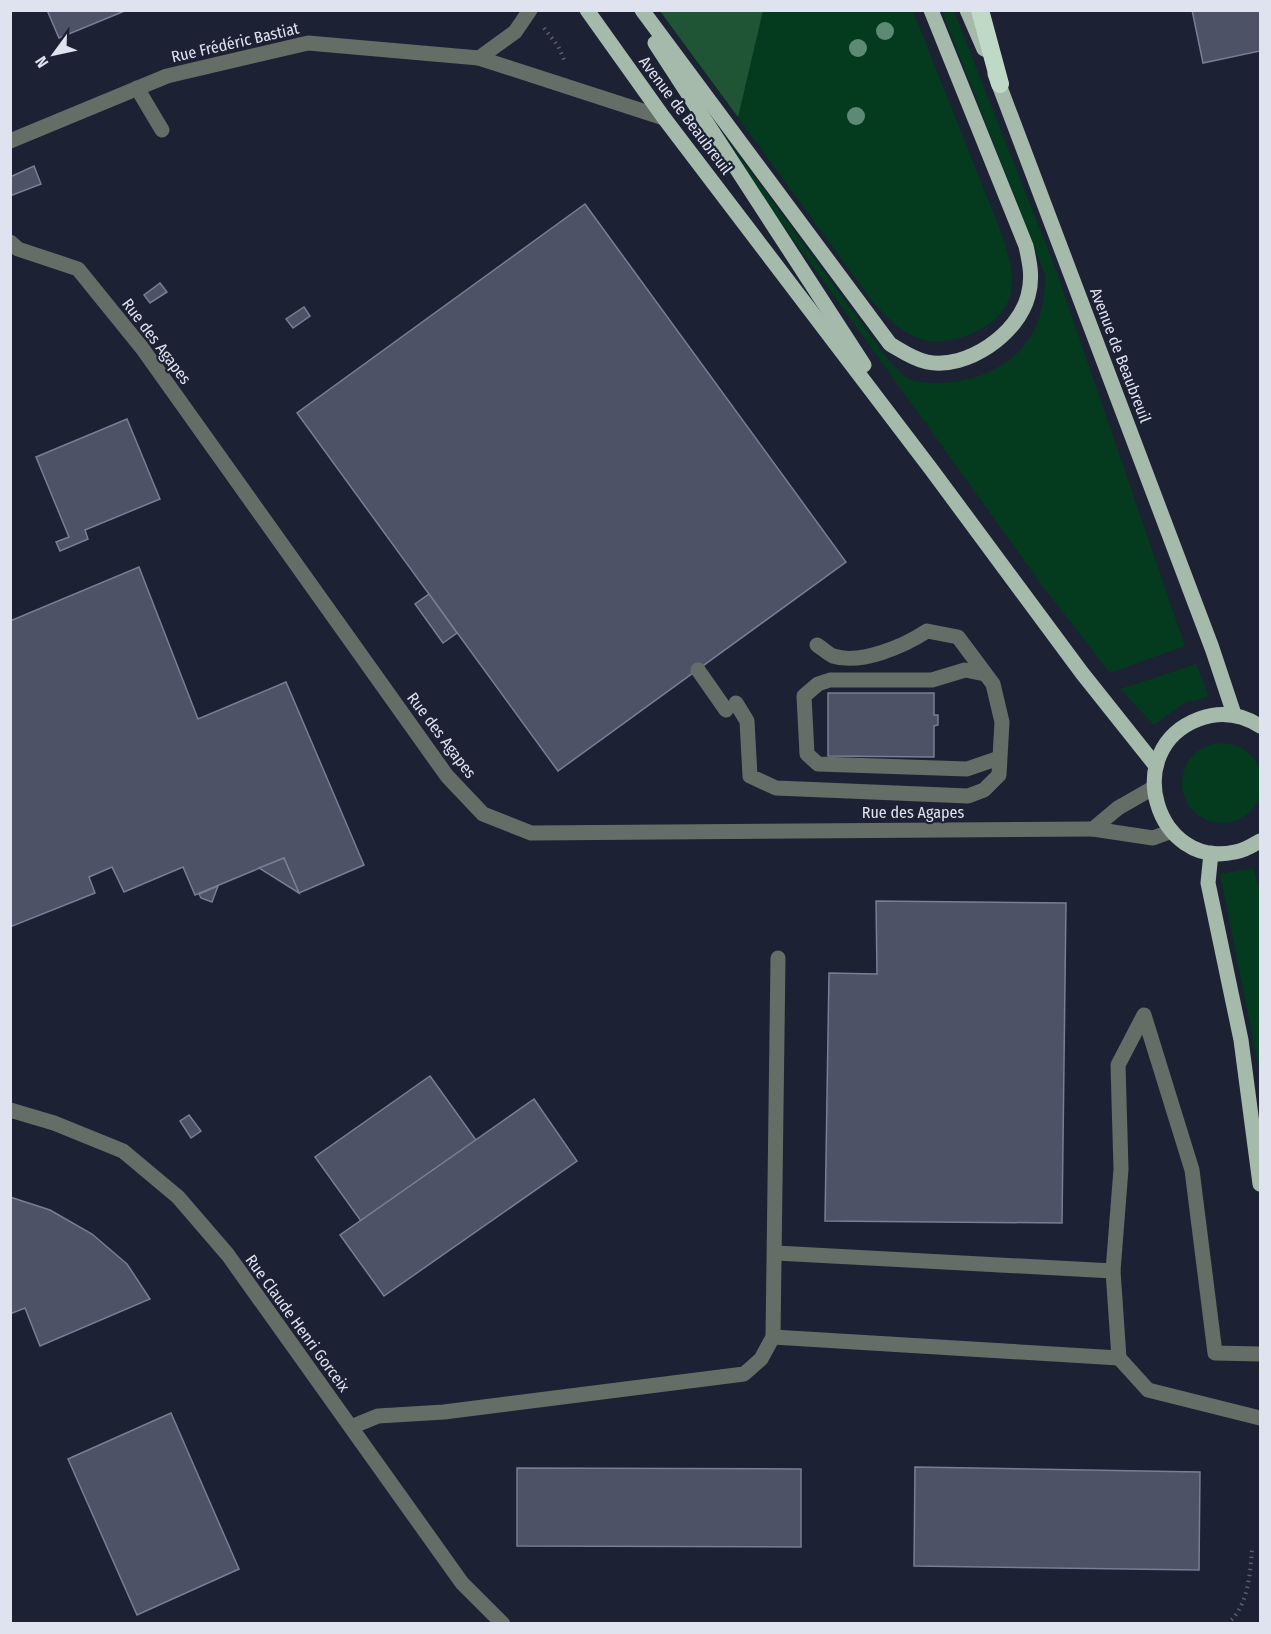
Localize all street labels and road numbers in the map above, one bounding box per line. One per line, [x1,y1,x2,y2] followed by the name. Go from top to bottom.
[169,18,302,66] street label: Rue Frédéric Bastiat
[635,52,736,178] street label: Avenue de Beaubreuil
[1086,285,1155,425] street label: Avenue de Beaubreuil
[118,295,195,388] street label: Rue des Agapes
[403,689,480,782] street label: Rue des Agapes
[862,803,964,822] street label: Rue des Agapes
[241,1251,354,1396] street label: Rue Claude Henri Gorceix

